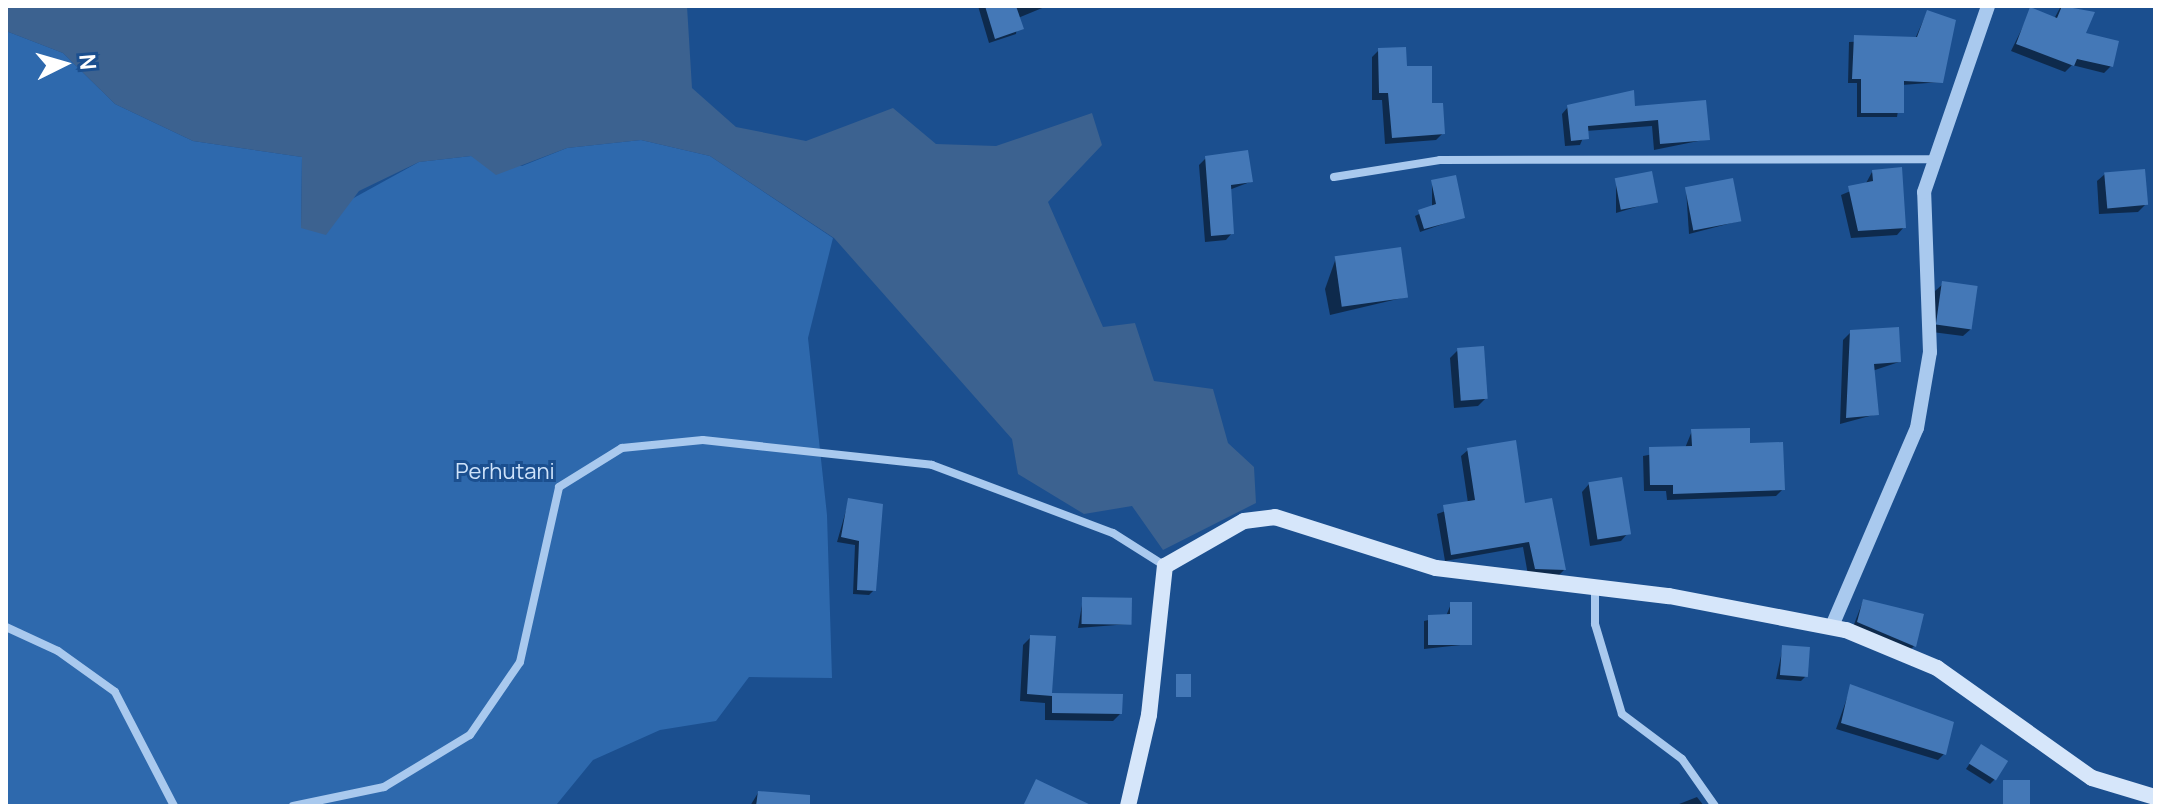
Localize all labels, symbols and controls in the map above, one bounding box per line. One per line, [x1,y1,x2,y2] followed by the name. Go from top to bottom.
[24,24,104,104] north arrow
[72,53,104,71] text: N
[455,459,555,485] park label: Perhutani

